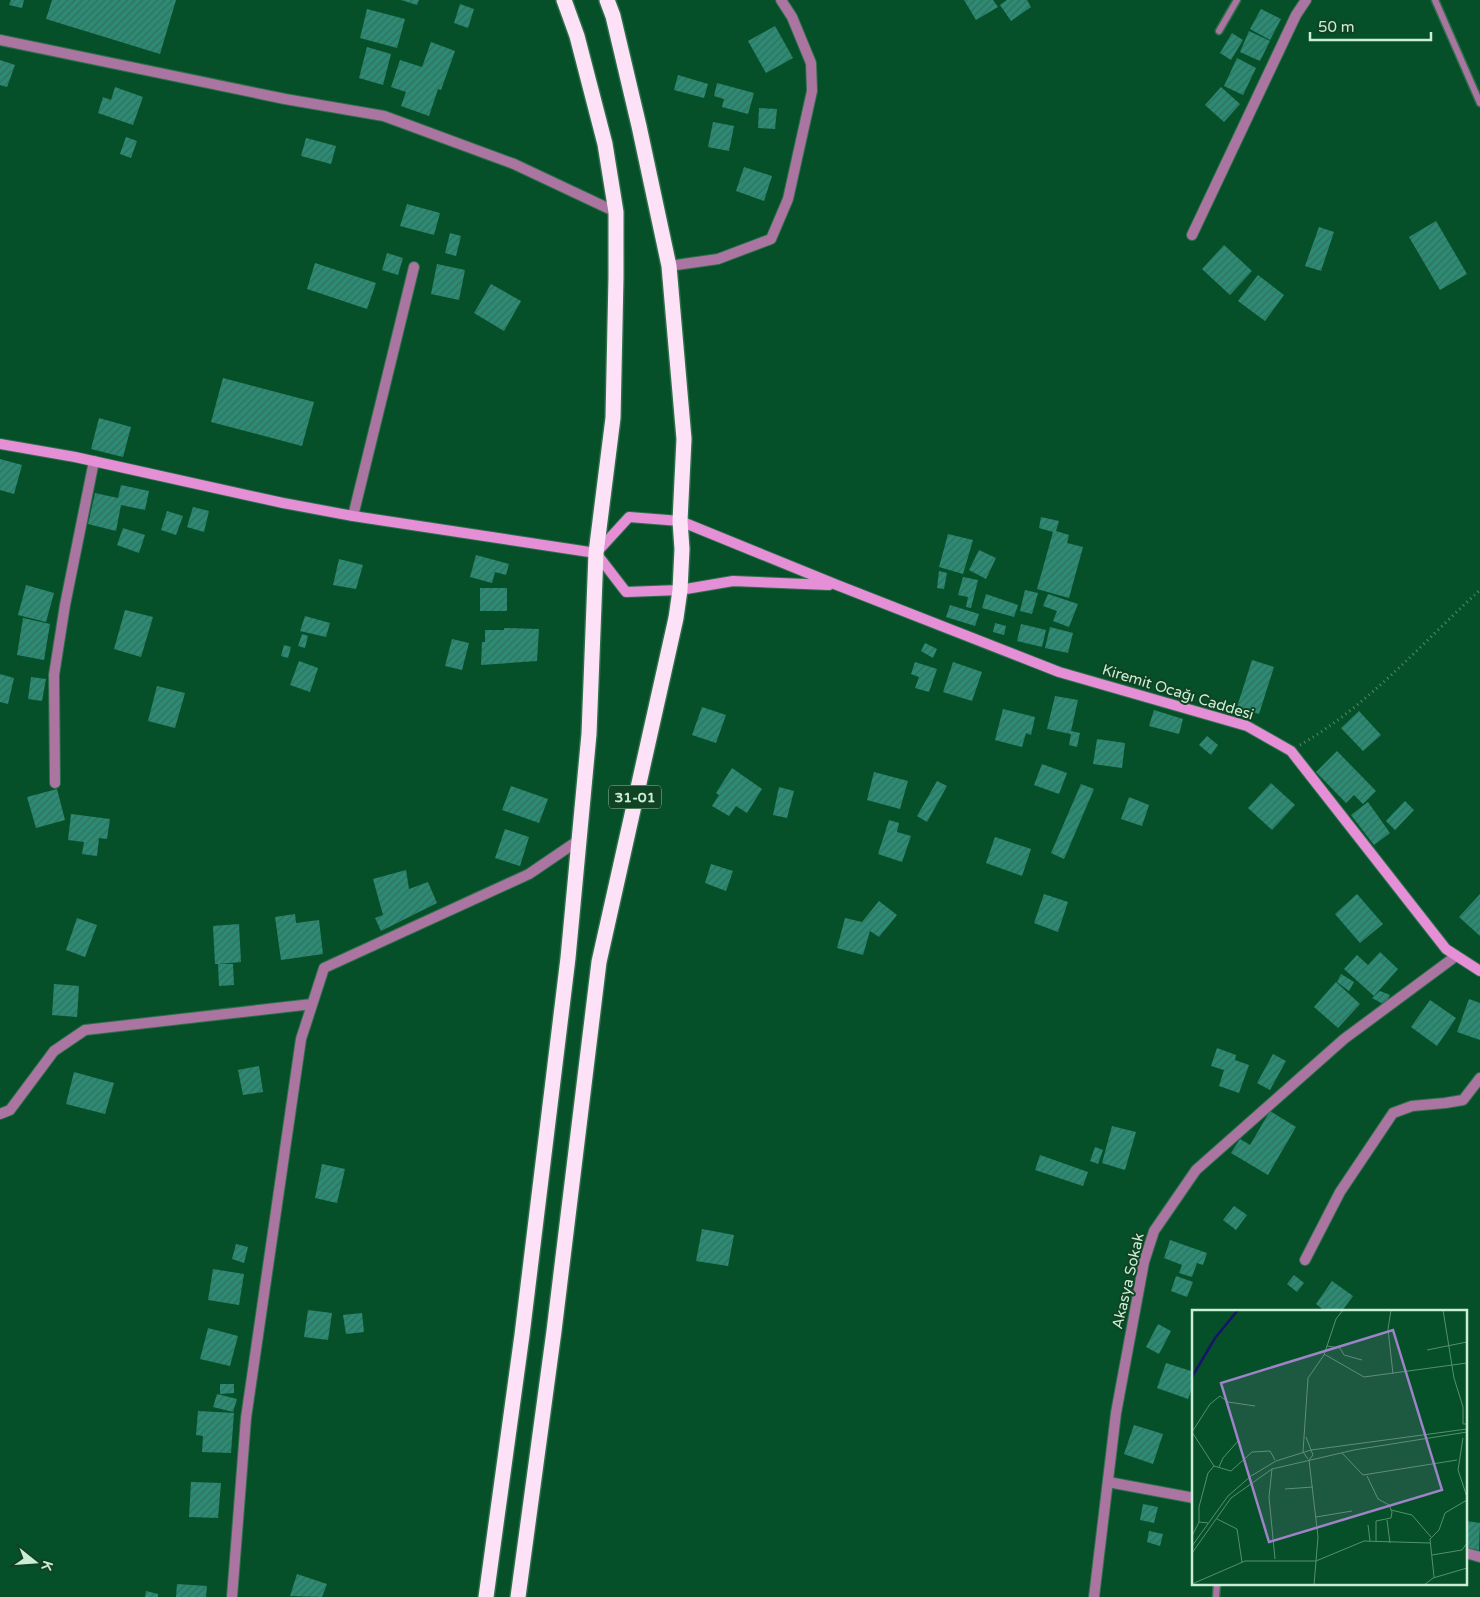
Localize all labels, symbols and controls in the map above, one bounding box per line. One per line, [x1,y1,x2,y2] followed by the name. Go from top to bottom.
[1310,10,1431,42] scale bar
[1318,18,1355,36] text: 50 m
[1100,660,1256,724] street label: Kiremit Ocağı Caddesi
[609,786,661,809] road number: 31-01
[1108,1231,1148,1331] street label: Akasya Sokak
[1192,1310,1468,1584] inset map
[10,1537,60,1587] north arrow
[37,1559,56,1573] text: K

